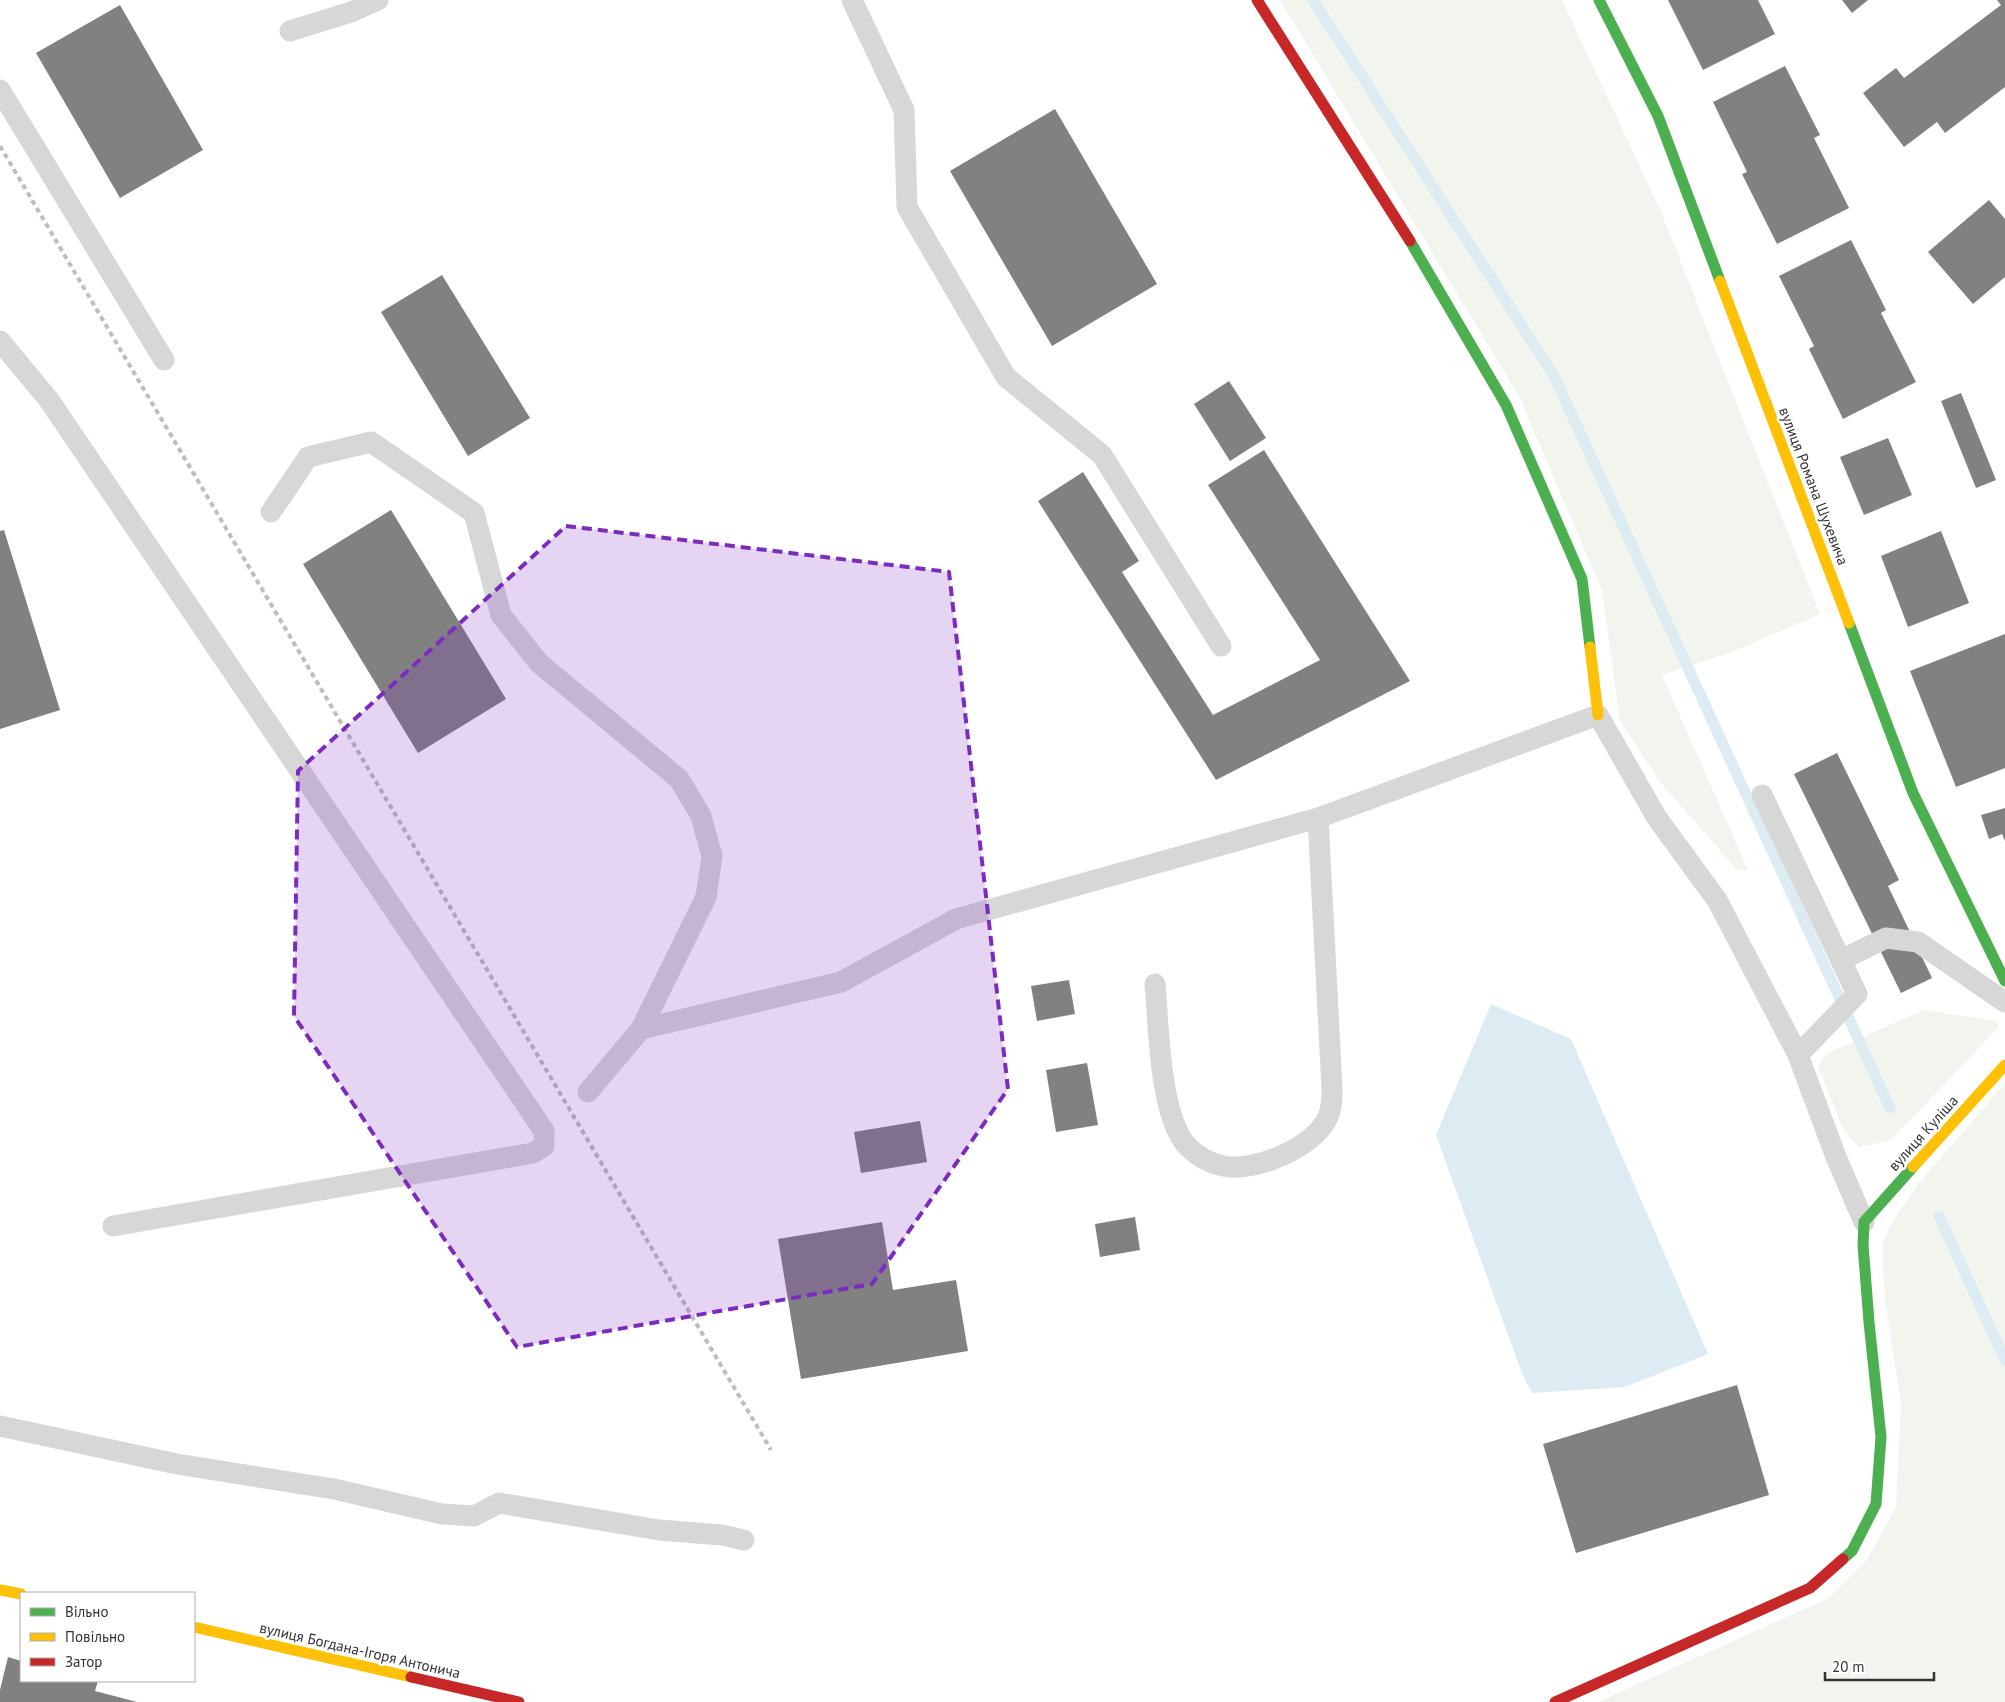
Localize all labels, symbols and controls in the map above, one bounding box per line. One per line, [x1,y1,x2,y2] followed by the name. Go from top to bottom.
[1775,404,1853,568] street label: вулиця Романа Шухевича
[1884,1091,1962,1175] street label: вулиця Куліша
[20,1592,195,1682] legend
[65,1602,108,1621] text: Вільно
[258,1618,462,1682] street label: вулиця Богдана-Ігоря Антонича
[65,1627,125,1646] text: Повільно
[1825,1650,1934,1682] scale bar
[65,1652,102,1671] text: Затор
[1832,1657,1865,1676] text: 20 m

